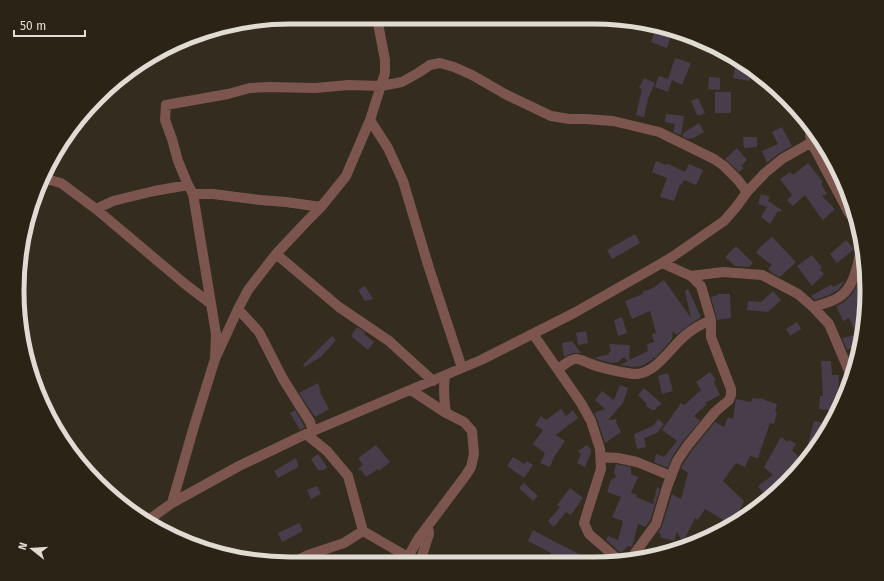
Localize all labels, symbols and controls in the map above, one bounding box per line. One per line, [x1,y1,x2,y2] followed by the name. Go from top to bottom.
[14,12,85,38] scale bar
[20,19,46,33] text: 50 m
[12,529,52,569] north arrow
[16,541,30,552] text: N

